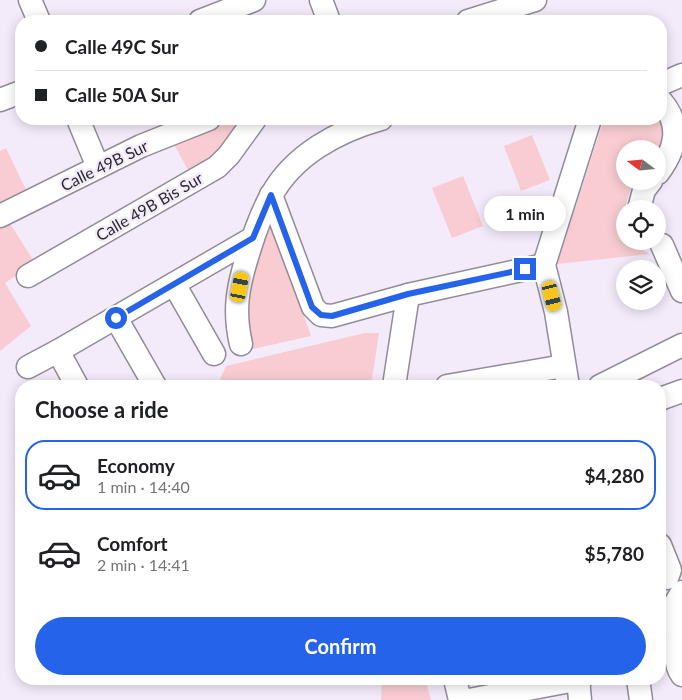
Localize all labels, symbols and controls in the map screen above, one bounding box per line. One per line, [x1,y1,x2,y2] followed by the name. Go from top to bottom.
[65,35,179,58] text: Calle 49C Sur
[65,83,179,106] text: Calle 50A Sur
[57,136,151,194] street label: Calle 49B Sur
[616,140,666,190] north arrow
[616,140,666,310] map controls
[92,168,206,244] street label: Calle 49B Bis Sur
[484,196,566,232] callout: 1 min
[616,200,666,250] button: locate
[505,204,545,223] text: 1 min
[514,258,536,280] route end
[616,260,666,310] button: layers
[229,271,250,303] car
[541,280,562,312] car
[105,307,127,329] route start
[35,396,169,423] text: Choose a ride
[37,453,82,498] icon: car
[97,454,175,477] text: Economy
[584,464,644,487] text: $4,280
[97,477,190,496] text: 1 min · 14:40
[37,531,82,576] icon: car
[97,532,168,555] text: Comfort
[584,542,644,565] text: $5,780
[97,555,190,574] text: 2 min · 14:41
[35,617,646,675] button: Confirm

